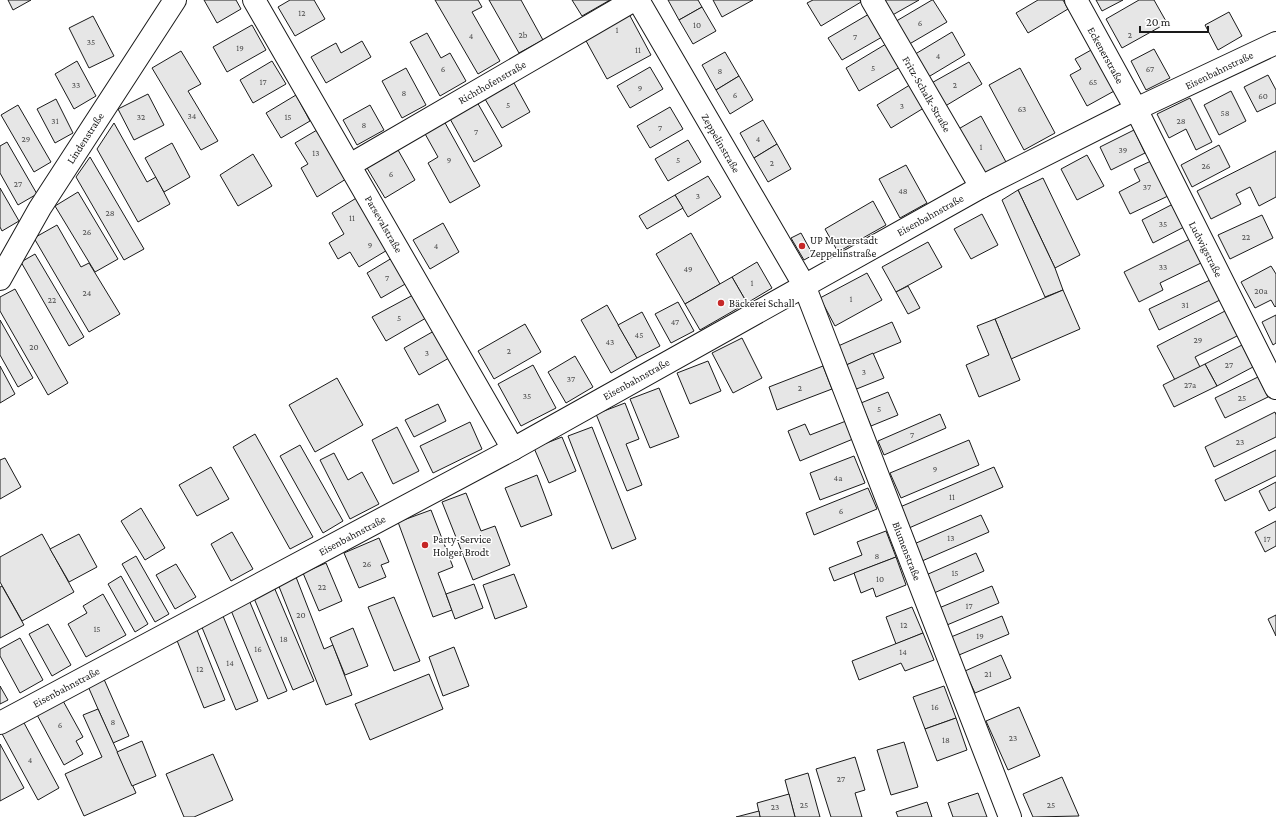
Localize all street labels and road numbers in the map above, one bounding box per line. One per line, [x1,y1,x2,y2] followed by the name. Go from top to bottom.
[1086,25,1127,86] street label: Eckenerstraße
[1183,48,1255,92] street label: Eisenbahnstraße
[900,54,954,134] street label: Fritz-Schalk-Straße
[456,58,528,106] street label: Richthofenstraße
[64,110,106,166] street label: Lindenstraße
[698,111,743,175] street label: Zeppelinstraße
[895,192,965,238] street label: Eisenbahnstraße
[363,193,405,255] street label: Parsevalstraße
[1186,219,1225,279] street label: Ludwigstraße
[601,356,671,402] street label: Eisenbahnstraße
[316,512,388,558] street label: Eisenbahnstraße
[890,520,924,582] street label: Blumenstraße
[30,664,102,710] street label: Eisenbahnstraße

